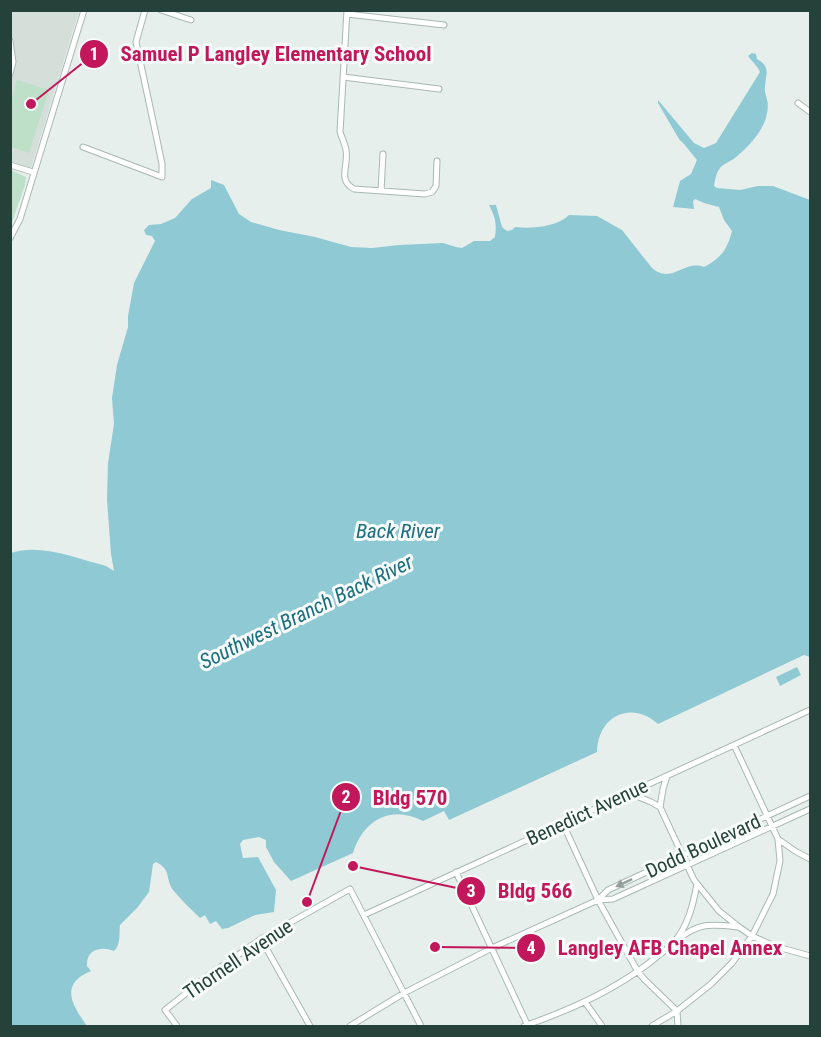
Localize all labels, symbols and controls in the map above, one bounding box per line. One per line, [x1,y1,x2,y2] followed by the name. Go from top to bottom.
[79,34,444,73] callout: Samuel P Langley Elementary School
[120,42,432,66] text: Samuel P Langley Elementary School
[89,43,99,64] text: 1
[356,519,441,543] water label: Back River
[196,550,417,674] water label: Southwest Branch Back River
[522,773,652,851] street label: Benedict Avenue
[331,778,459,817] callout: Bldg 570
[341,786,351,807] text: 2
[373,786,447,810] text: Bldg 570
[642,809,764,883] street label: Dodd Boulevard
[456,871,585,910] callout: Bldg 566
[616,878,633,887] one-way arrow
[498,879,572,903] text: Bldg 566
[466,880,476,901] text: 3
[179,914,297,1004] street label: Thornell Avenue
[516,929,794,968] callout: Langley AFB Chapel Annex
[558,936,783,960] text: Langley AFB Chapel Annex
[526,937,536,958] text: 4

